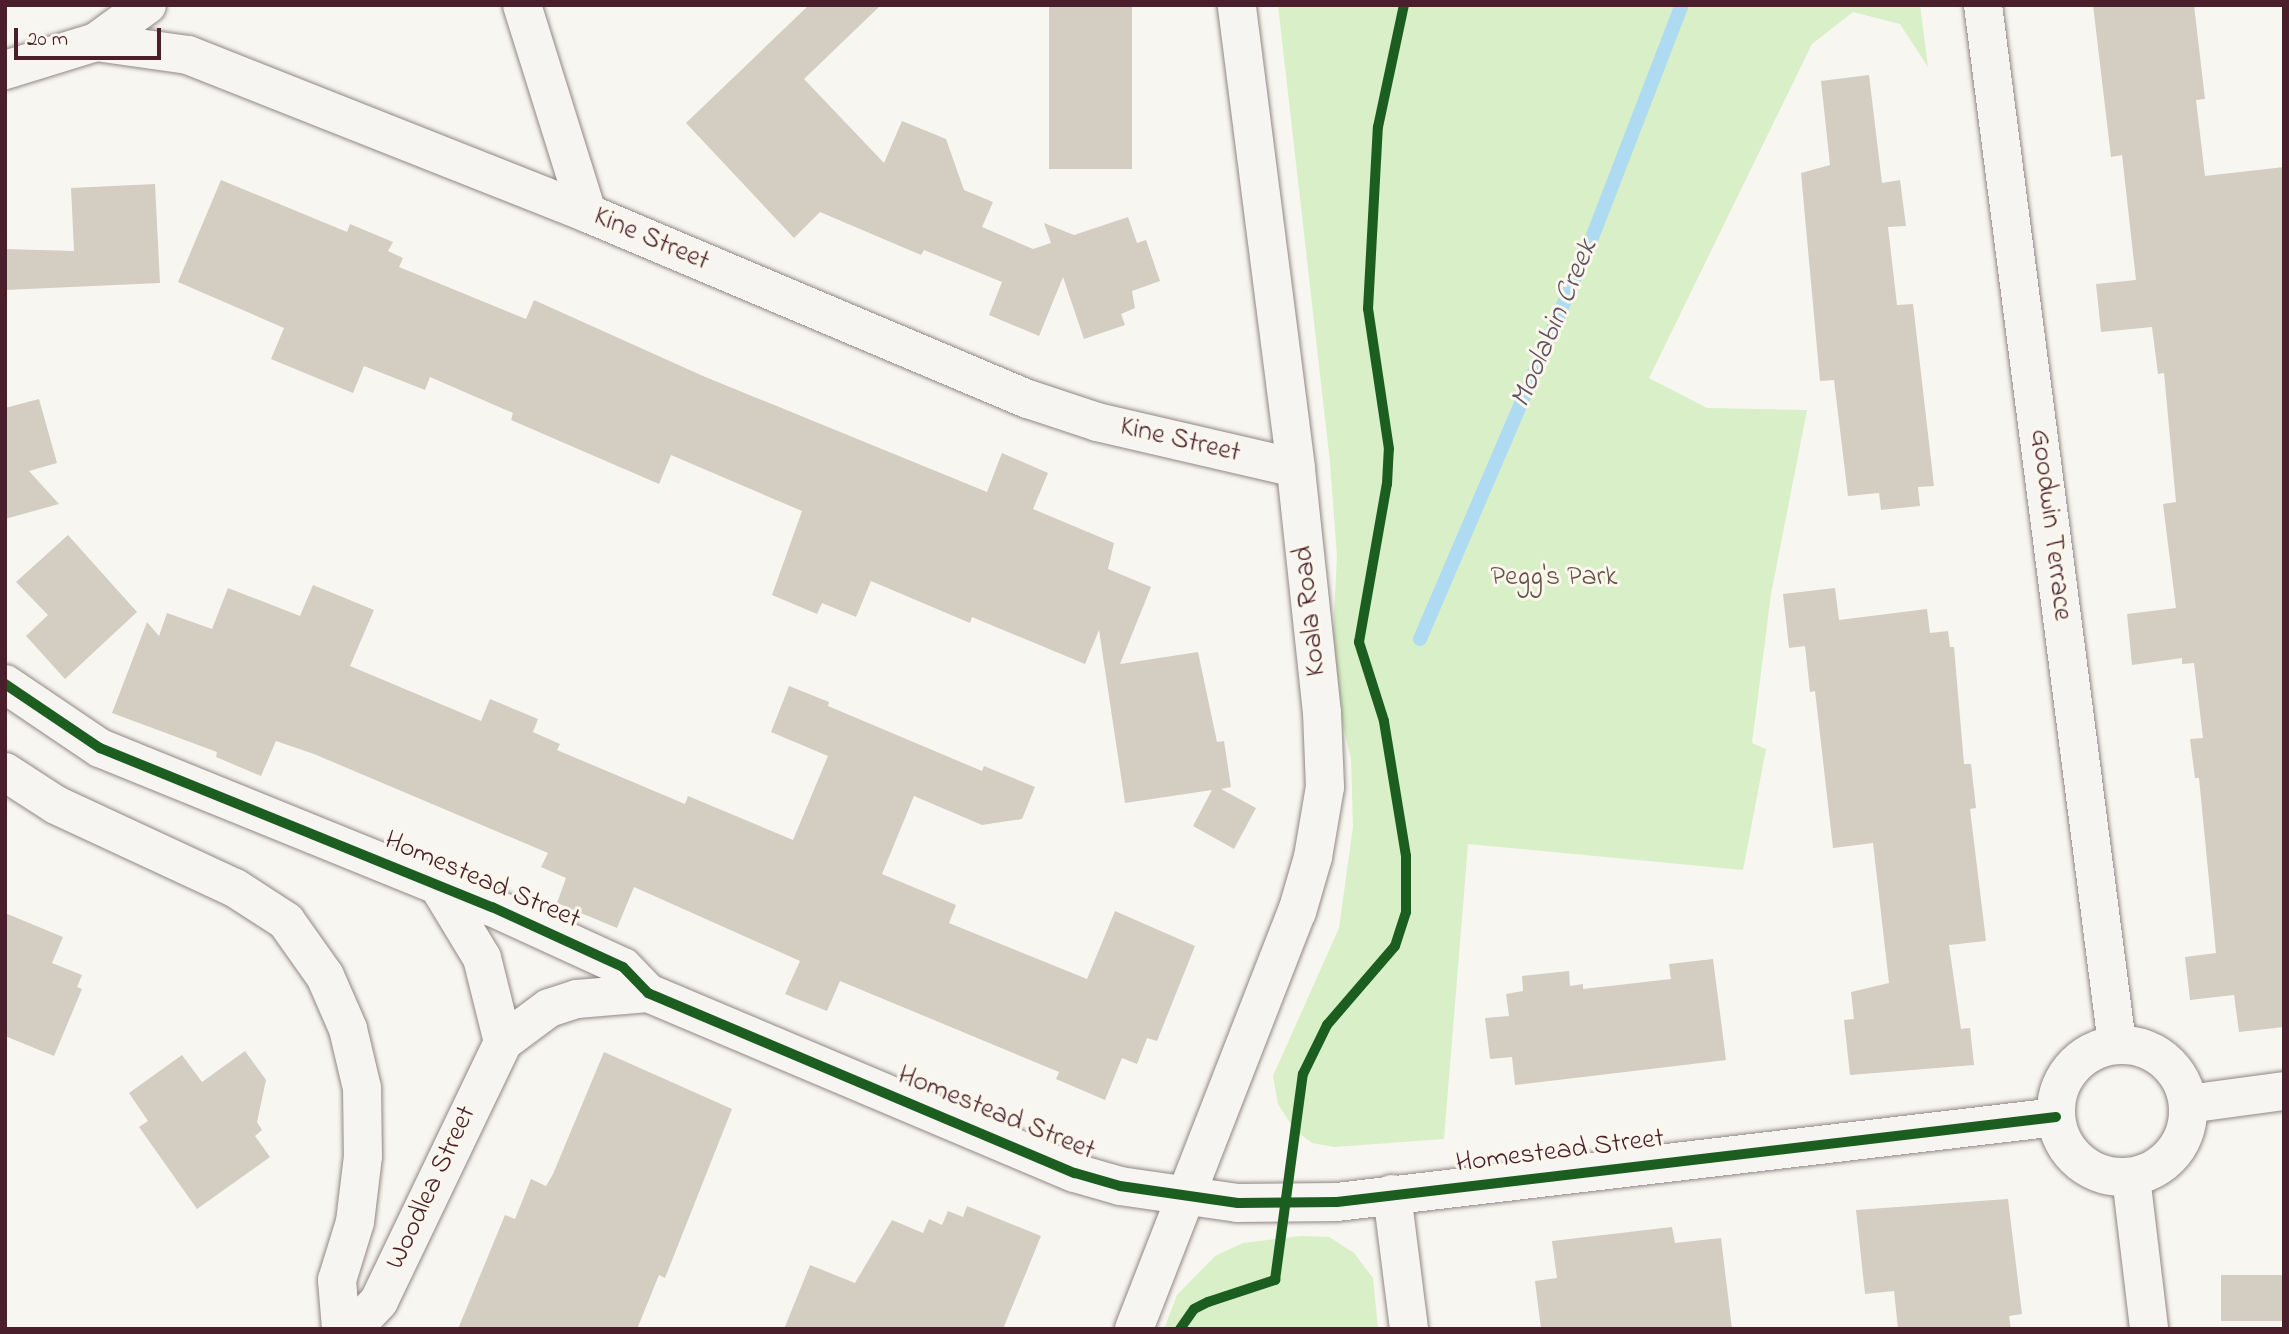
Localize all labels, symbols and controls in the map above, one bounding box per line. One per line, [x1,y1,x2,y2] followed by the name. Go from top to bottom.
[18,14,164,58] scale bar
[27,25,68,55] text: 20 m
[588,201,714,279] street label: Kine Street
[1503,235,1607,413] water label: Moolabin Creek
[1117,411,1243,471] street label: Kine Street
[2022,427,2078,623] street label: Goodwin Terrace
[1287,544,1335,678] street label: Koala Road
[1490,561,1618,595] park label: Pegg's Park
[379,825,585,937] street label: Homestead Street
[892,1059,1100,1169] street label: Homestead Street
[379,1101,485,1275] street label: Woodlea Street
[1454,1123,1666,1181] street label: Homestead Street

